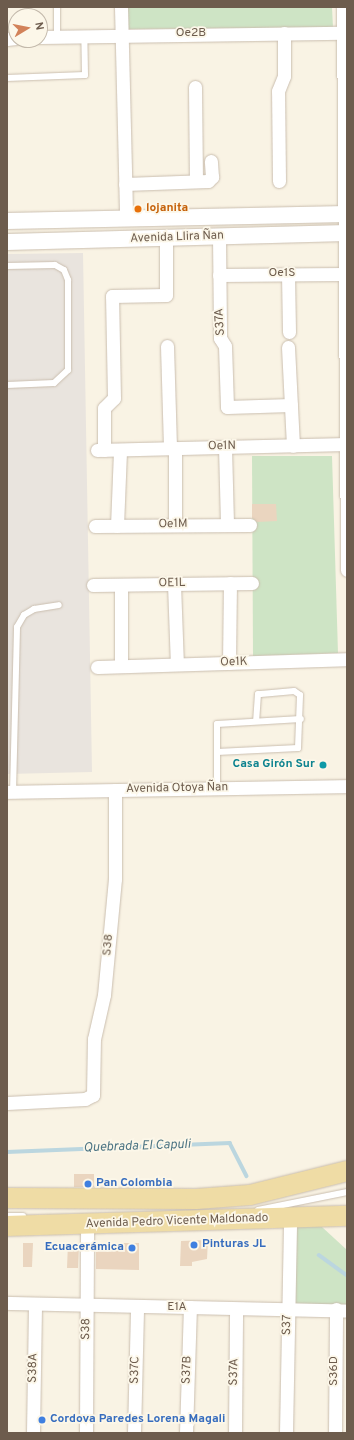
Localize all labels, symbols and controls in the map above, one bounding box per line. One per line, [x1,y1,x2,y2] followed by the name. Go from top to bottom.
[8,8,48,48] north arrow
[31,21,46,31] text: N
[176,27,206,41] street label: Oe2B
[146,202,188,216] place label: lojanita
[133,204,143,214] marker: lojanita
[130,229,224,247] street label: Avenida Llira Ñan
[269,267,295,281] street label: Oe1S
[213,308,229,336] street label: S37A
[208,440,236,454] street label: Oe1N
[158,518,188,532] street label: Oe1M
[158,577,186,591] street label: OE1L
[220,655,248,671] street label: Oe1K
[233,758,315,772] place label: Casa Girón Sur
[318,760,328,770] marker: Casa Girón Sur
[126,781,228,797] street label: Avenida Otoya Ñan
[101,934,117,956] street label: S38
[83,1137,191,1157] water label: Quebrada El Capuli
[96,1177,172,1191] place label: Pan Colombia
[83,1179,93,1189] marker: Pan Colombia
[85,1212,269,1232] street label: Avenida Pedro Vicente Maldonado
[202,1238,266,1252] place label: Pinturas JL
[189,1240,199,1250] marker: Pinturas JL
[45,1241,124,1255] place label: Ecuacerámica
[127,1243,137,1253] marker: Ecuacerámica
[167,1301,187,1315] street label: E1A
[281,1315,295,1335] street label: S37
[80,1318,94,1340] street label: S38
[27,1353,41,1383] street label: S38A
[129,1356,143,1384] street label: S37C
[180,1356,196,1384] street label: S37B
[328,1356,342,1386] street label: S36D
[228,1358,242,1386] street label: S37A
[50,1413,225,1427] place label: Cordova Paredes Lorena Magali
[37,1415,47,1425] marker: Cordova Paredes Lorena Magali

